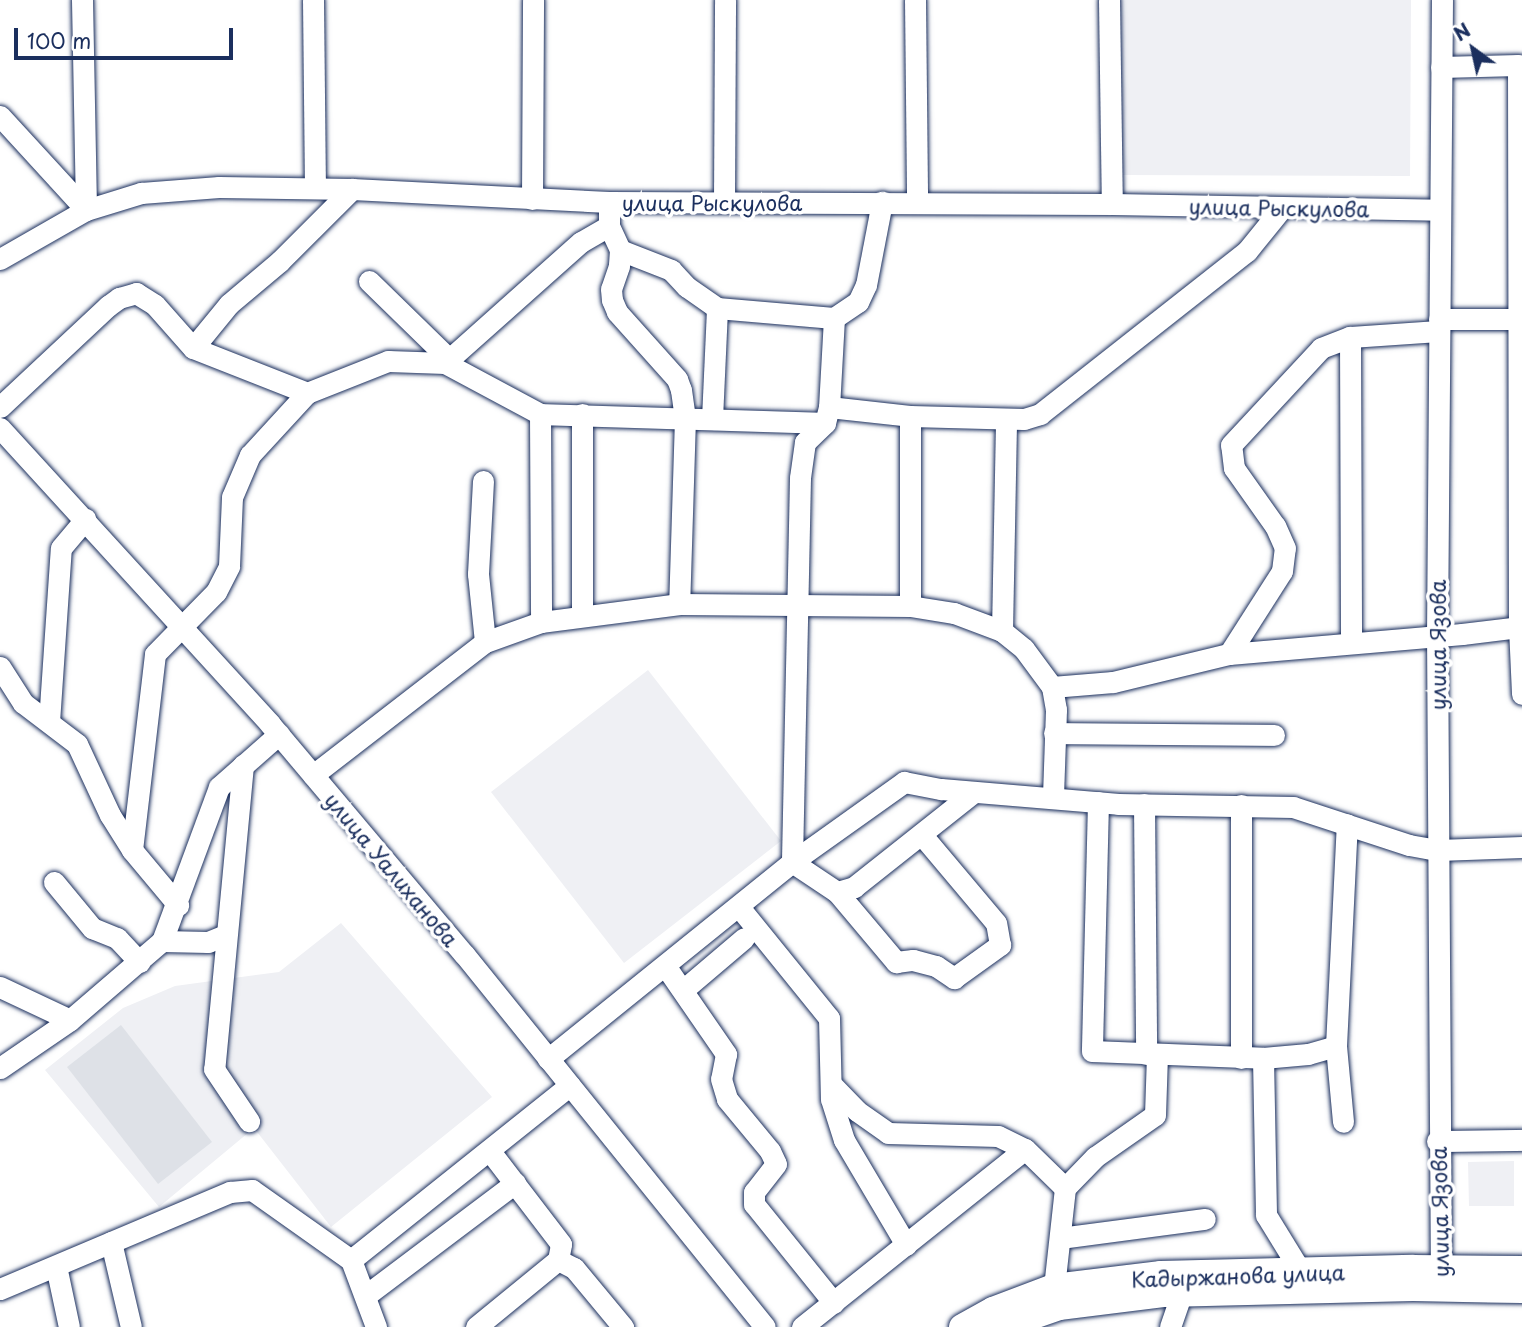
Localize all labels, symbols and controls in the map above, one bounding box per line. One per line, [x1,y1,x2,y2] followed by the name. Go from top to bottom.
[18,14,236,58] scale bar
[1438,14,1508,84] north arrow
[1448,16,1476,47] text: N
[27,24,91,56] text: 100 m
[621,189,803,215] street label: улица Рыскулова
[1188,193,1370,221] street label: улица Рыскулова
[1424,579,1450,711] street label: улица Язова
[320,787,464,951] street label: улица Уалиханова
[1425,1146,1453,1278] street label: улица Язова
[1130,1259,1346,1291] street label: Кадыржанова улица

